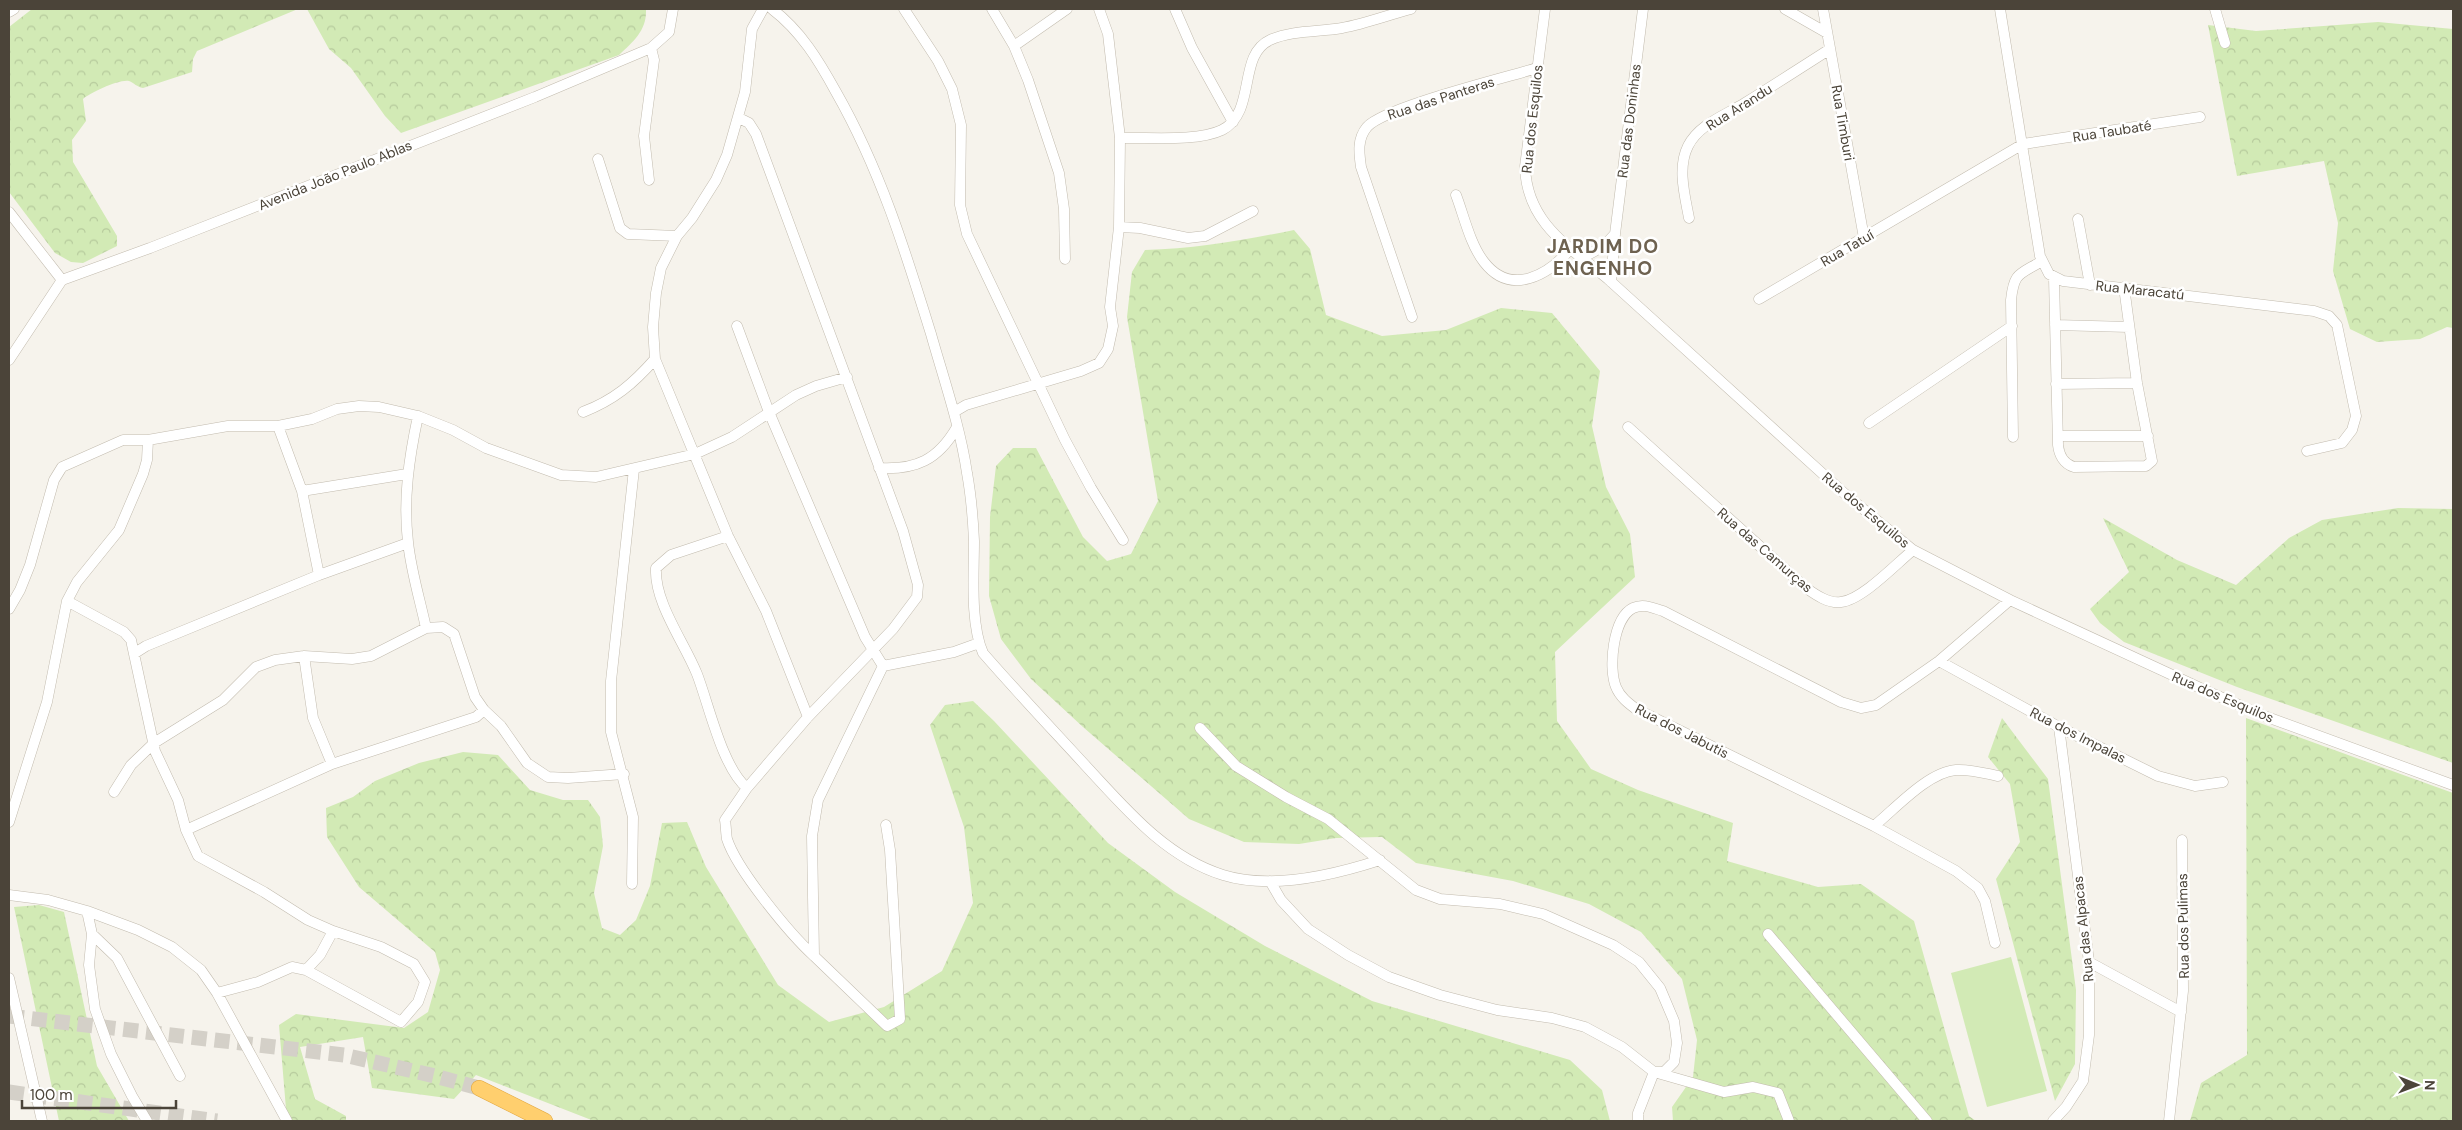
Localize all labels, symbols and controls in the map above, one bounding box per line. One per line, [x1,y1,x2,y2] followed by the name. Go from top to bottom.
[1613,63,1645,179] street label: Rua das Doninhas
[1517,64,1547,174] street label: Rua dos Esquilos
[1385,72,1497,124] street label: Rua das Panteras
[1703,80,1775,134] street label: Rua Arandu
[1827,84,1859,162] street label: Rua Timburi
[2071,116,2153,146] street label: Rua Taubaté
[255,136,415,214] street label: Avenida João Paulo Ablas
[1817,225,1878,270] street label: Rua Tatuí
[1547,234,1659,281] district label: JARDIM DO ENGENHO
[2095,276,2185,304] street label: Rua Maracatú
[1818,468,1914,552] street label: Rua dos Esquilos
[1714,504,1816,596] street label: Rua das Camurças
[2169,667,2277,727] street label: Rua dos Esquilos
[1632,700,1732,762] street label: Rua dos Jabutis
[2027,703,2129,767] street label: Rua dos Impalas
[2173,873,2193,979] street label: Rua dos Pulimas
[2068,875,2098,983] street label: Rua das Alpacas
[2392,1060,2442,1110] north arrow
[22,1078,176,1110] scale bar
[2421,1080,2439,1090] text: N
[30,1085,73,1105] text: 100 m

